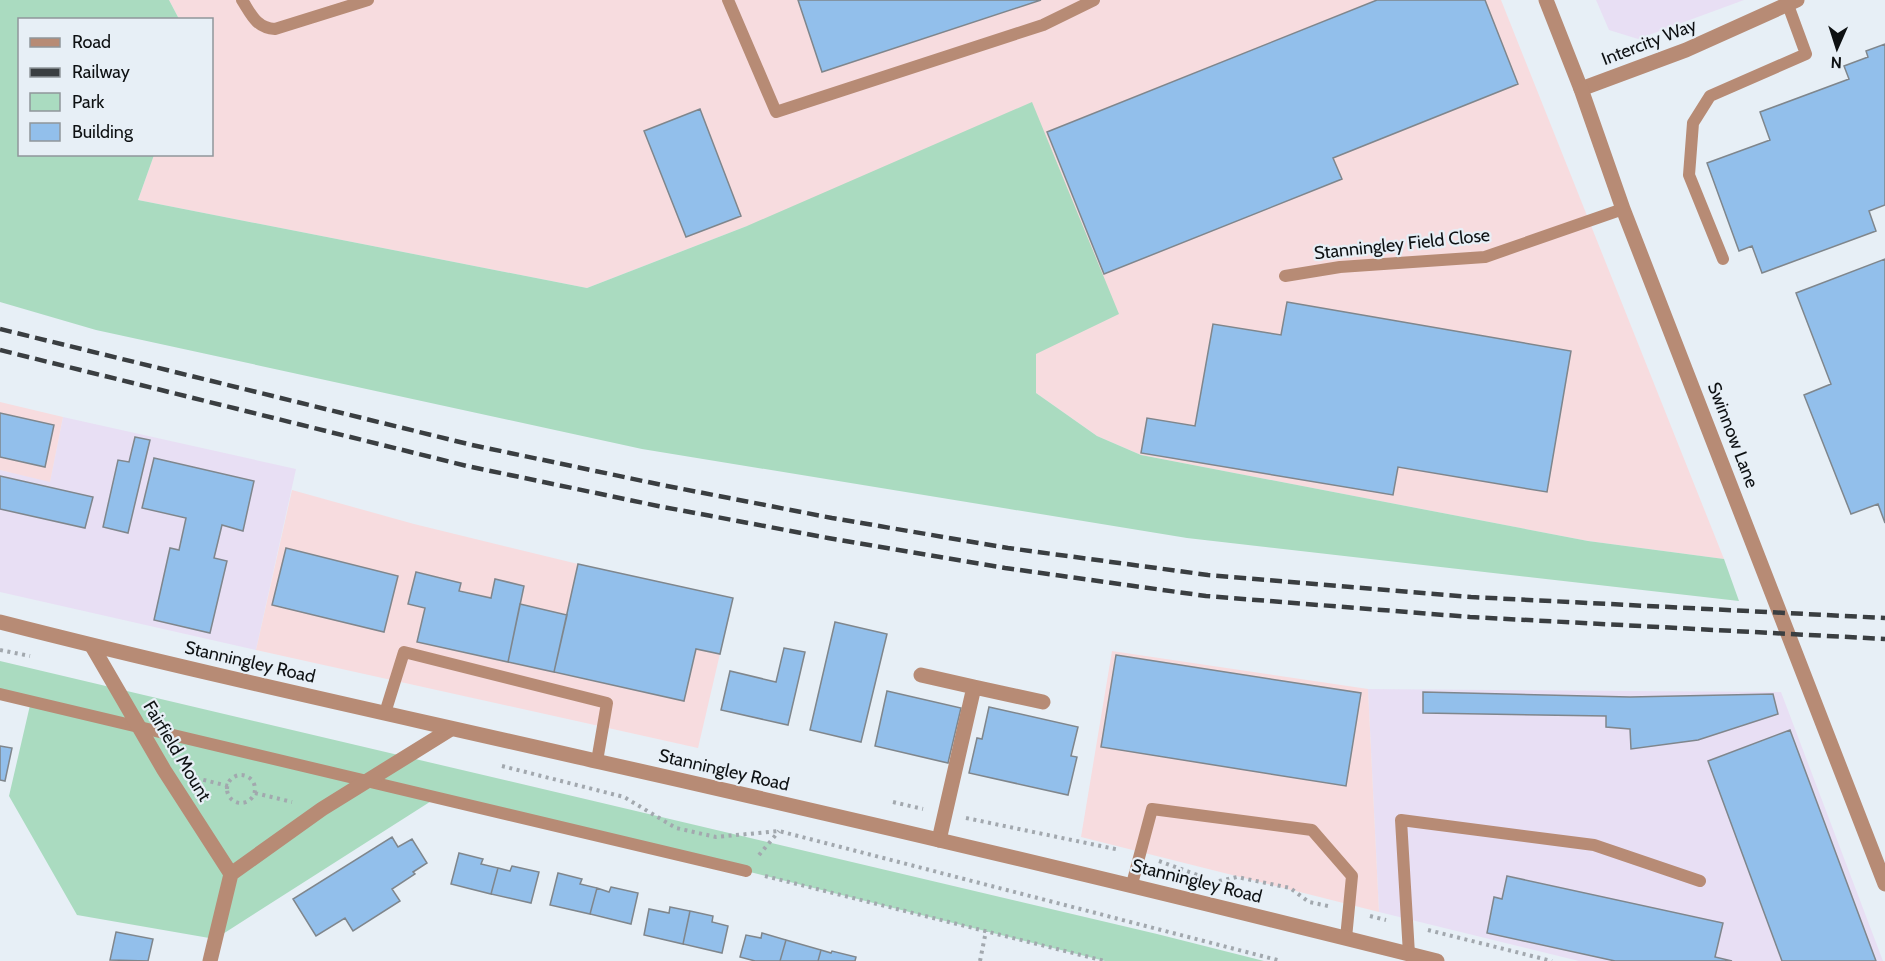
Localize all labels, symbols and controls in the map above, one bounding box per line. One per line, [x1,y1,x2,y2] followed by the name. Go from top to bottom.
[1598,14,1700,70] street label: Intercity Way
[18,18,213,156] legend
[1807,18,1867,78] north arrow
[72,31,111,53] text: Road
[1830,53,1842,72] text: N
[72,61,130,83] text: Railway
[72,91,105,113] text: Park
[72,121,134,143] text: Building
[1313,224,1491,264] street label: Stanningley Field Close
[1703,379,1763,491] street label: Swinnow Lane
[183,636,317,688] street label: Stanningley Road
[138,697,216,805] street label: Fairfield Mount
[657,744,791,796] street label: Stanningley Road
[1130,854,1264,908] street label: Stanningley Road

